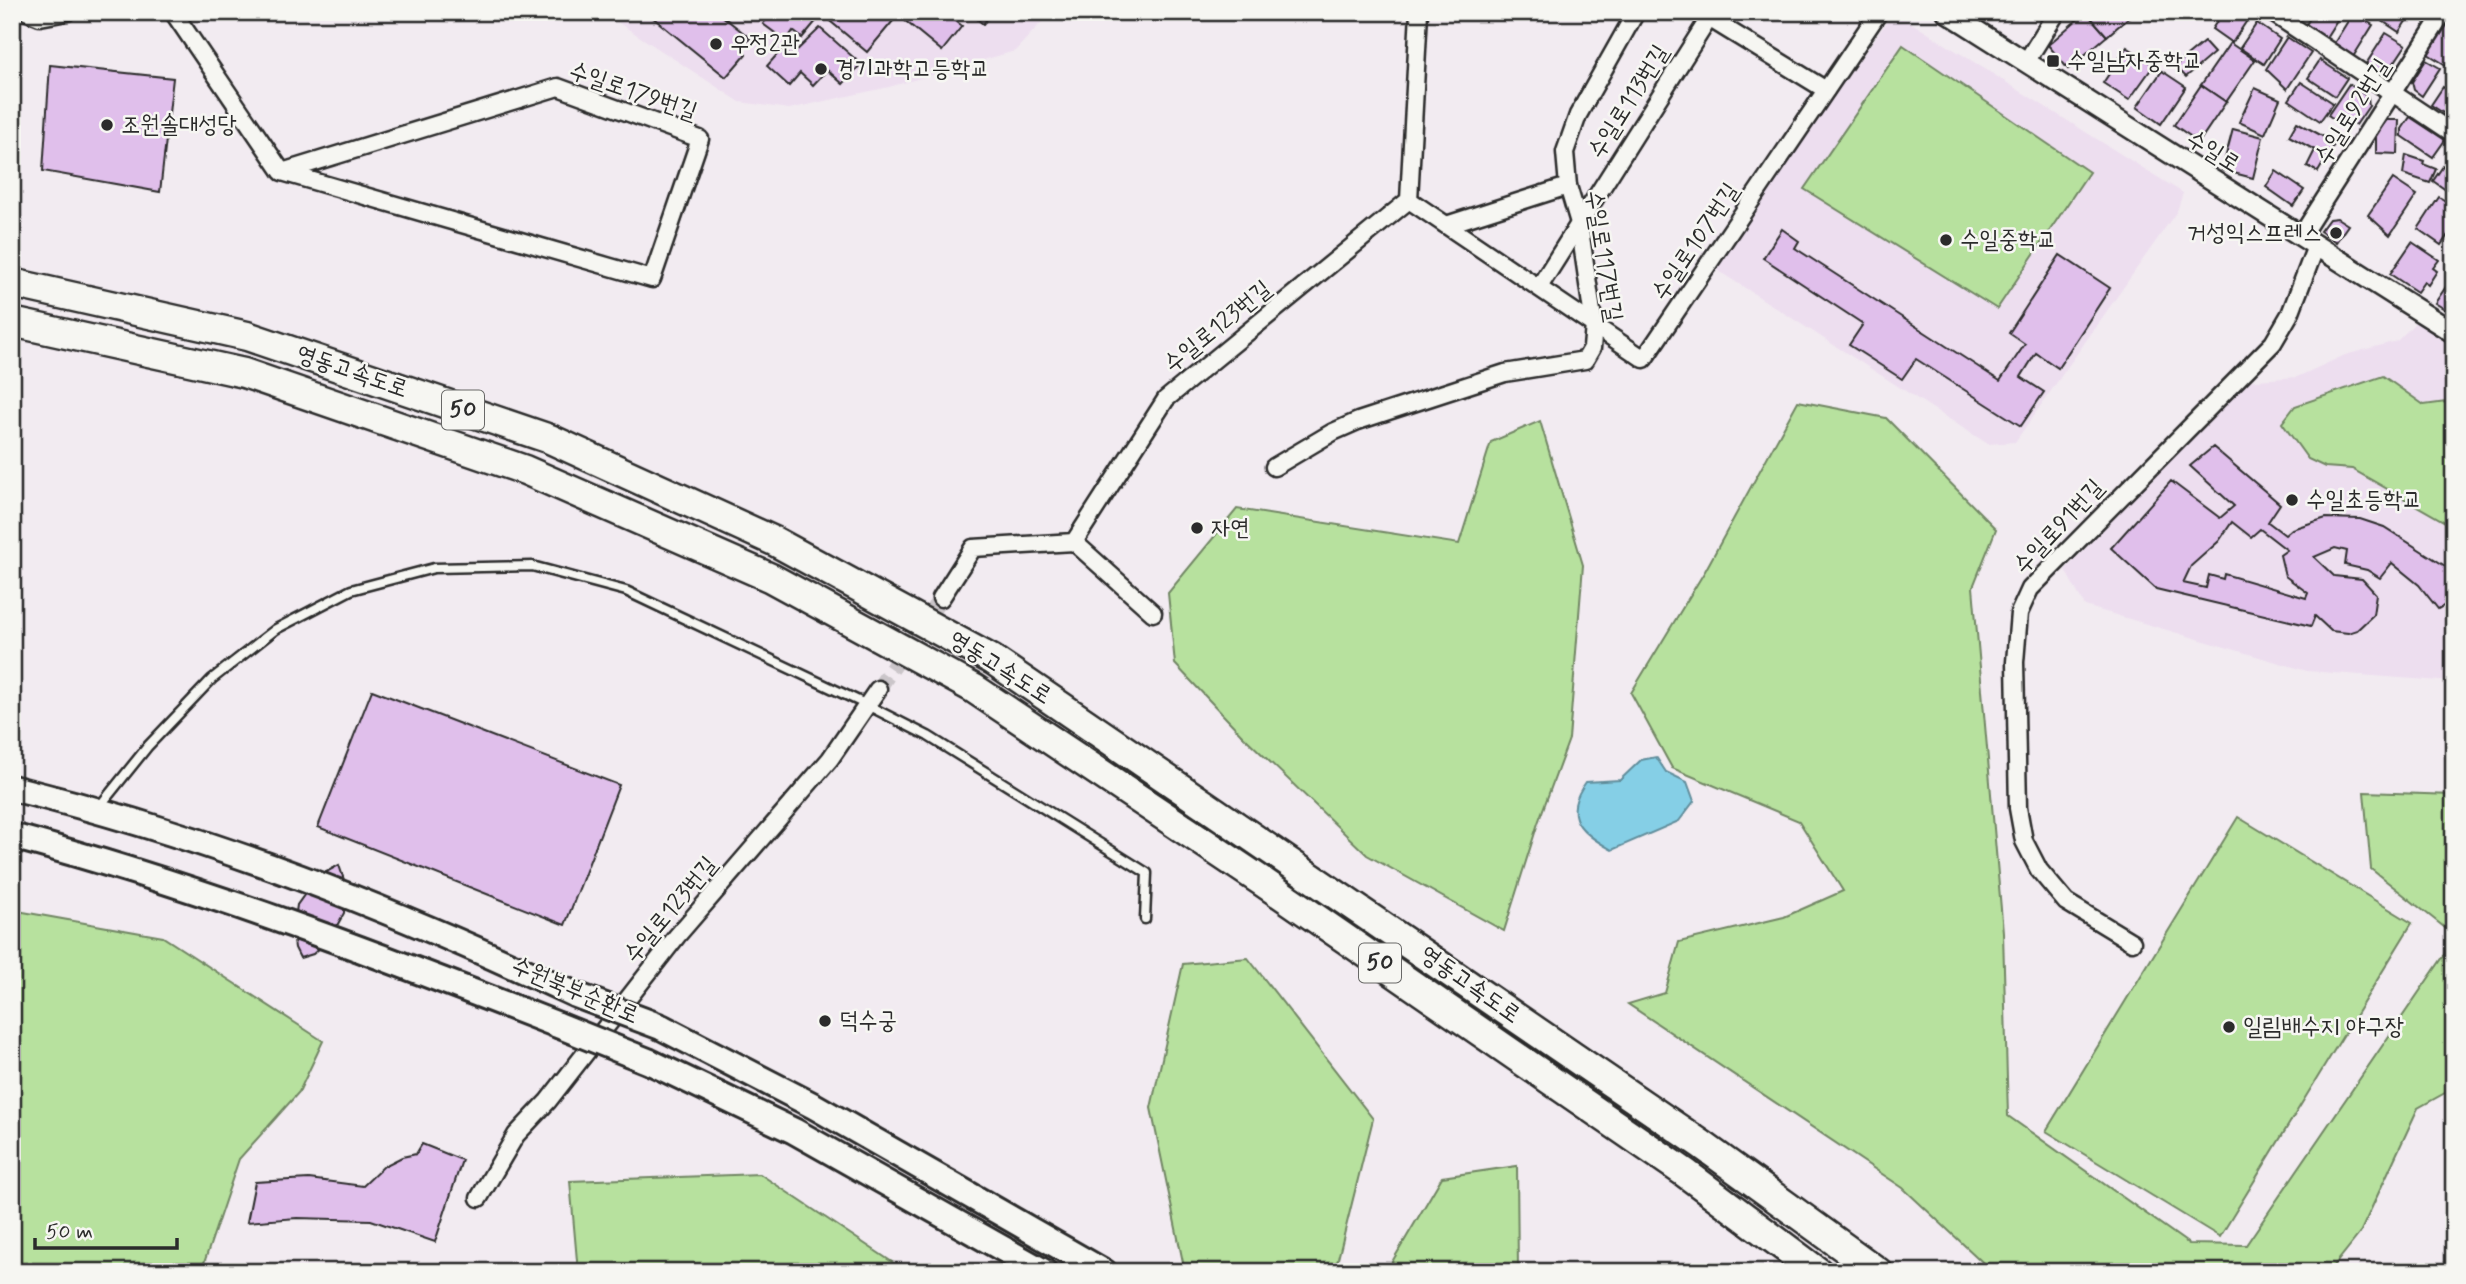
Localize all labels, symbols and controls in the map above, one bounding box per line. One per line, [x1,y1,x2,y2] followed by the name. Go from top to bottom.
[730,29,800,60] place label: 우정2관
[708,36,724,52] marker: 우정2관
[1582,39,1676,165] street label: 수일로113번길
[2067,46,2202,77] place label: 수일남자중학교
[2045,53,2061,69] marker: 수일남자중학교
[2308,53,2398,171] street label: 수일로92번길
[835,54,990,85] place label: 경기과학고등학교
[565,56,701,128] street label: 수일로179번길
[813,61,829,77] marker: 경기과학고등학교
[121,110,237,141] place label: 조원솔대성당
[99,117,115,133] marker: 조원솔대성당
[2180,124,2246,180] street label: 수일로
[1645,177,1747,307] street label: 수일로107번길
[1577,188,1629,324] street label: 수일로117번길
[2187,218,2322,249] place label: 거성익스프레스
[1960,225,2057,256] place label: 수일중학교
[2328,225,2344,241] marker: 거성익스프레스
[1938,232,1954,248] marker: 수일중학교
[1158,274,1278,380] street label: 수일로123번길
[292,338,412,406] street label: 영동고속도로
[442,390,484,430] road number: 50
[2007,473,2111,581] street label: 수일로91번길
[2306,485,2422,516] place label: 수일초등학교
[2284,492,2300,508] marker: 수일초등학교
[1211,513,1250,544] place label: 자연
[1189,520,1205,536] marker: 자연
[943,624,1057,712] street label: 영동고속도로
[617,850,725,970] street label: 수일로123번길
[1414,939,1526,1031] street label: 영동고속도로
[1359,944,1401,982] road number: 50
[507,950,643,1032] street label: 수원북부순환로
[839,1006,897,1037] place label: 덕수궁
[2243,1012,2404,1043] place label: 일림배수지 야구장
[817,1013,833,1029] marker: 덕수궁
[2221,1019,2237,1035] marker: 일림배수지 야구장
[35,1207,177,1251] scale bar
[46,1218,93,1246] text: 50 m

